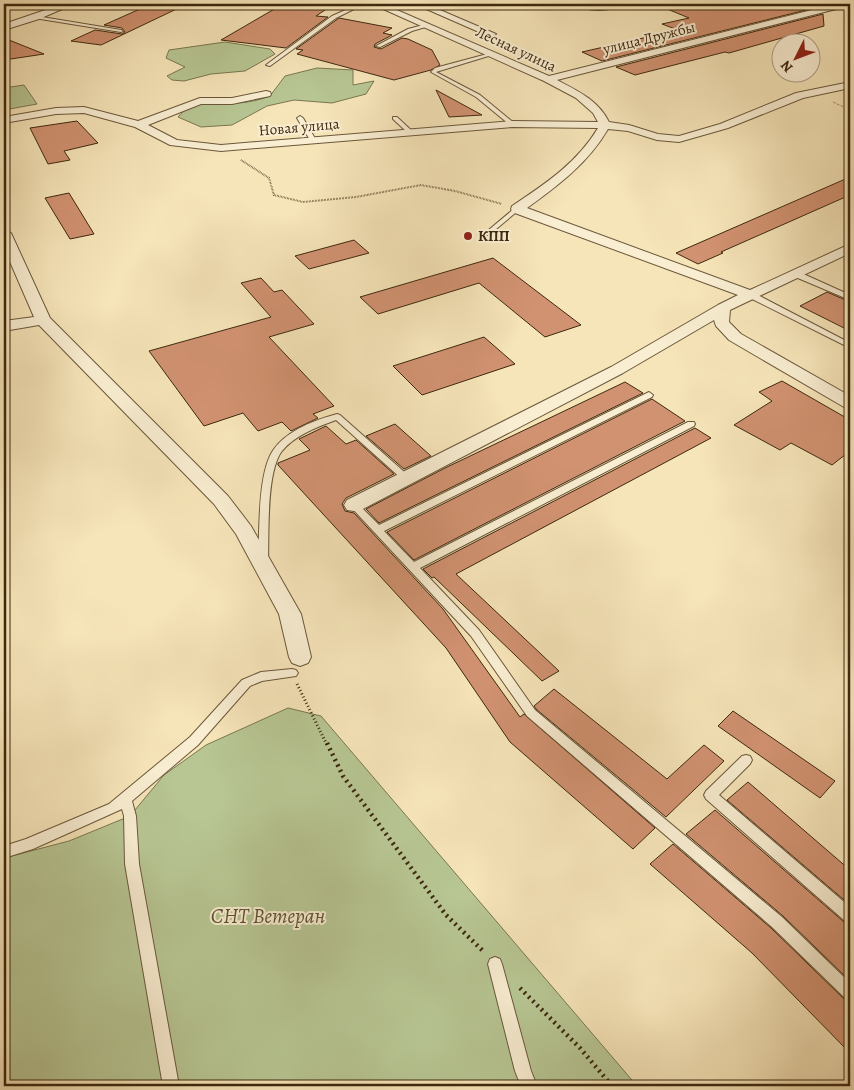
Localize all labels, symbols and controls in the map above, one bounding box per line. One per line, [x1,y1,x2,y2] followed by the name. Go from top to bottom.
[600,17,697,59] street label: улица Дружбы
[472,22,560,76] street label: Лесная улица
[772,32,822,82] north arrow
[776,56,797,77] text: N
[258,113,340,140] street label: Новая улица
[478,226,510,246] place label: КПП
[462,230,474,242] marker: КПП
[211,902,326,930] park label: СНТ Ветеран

